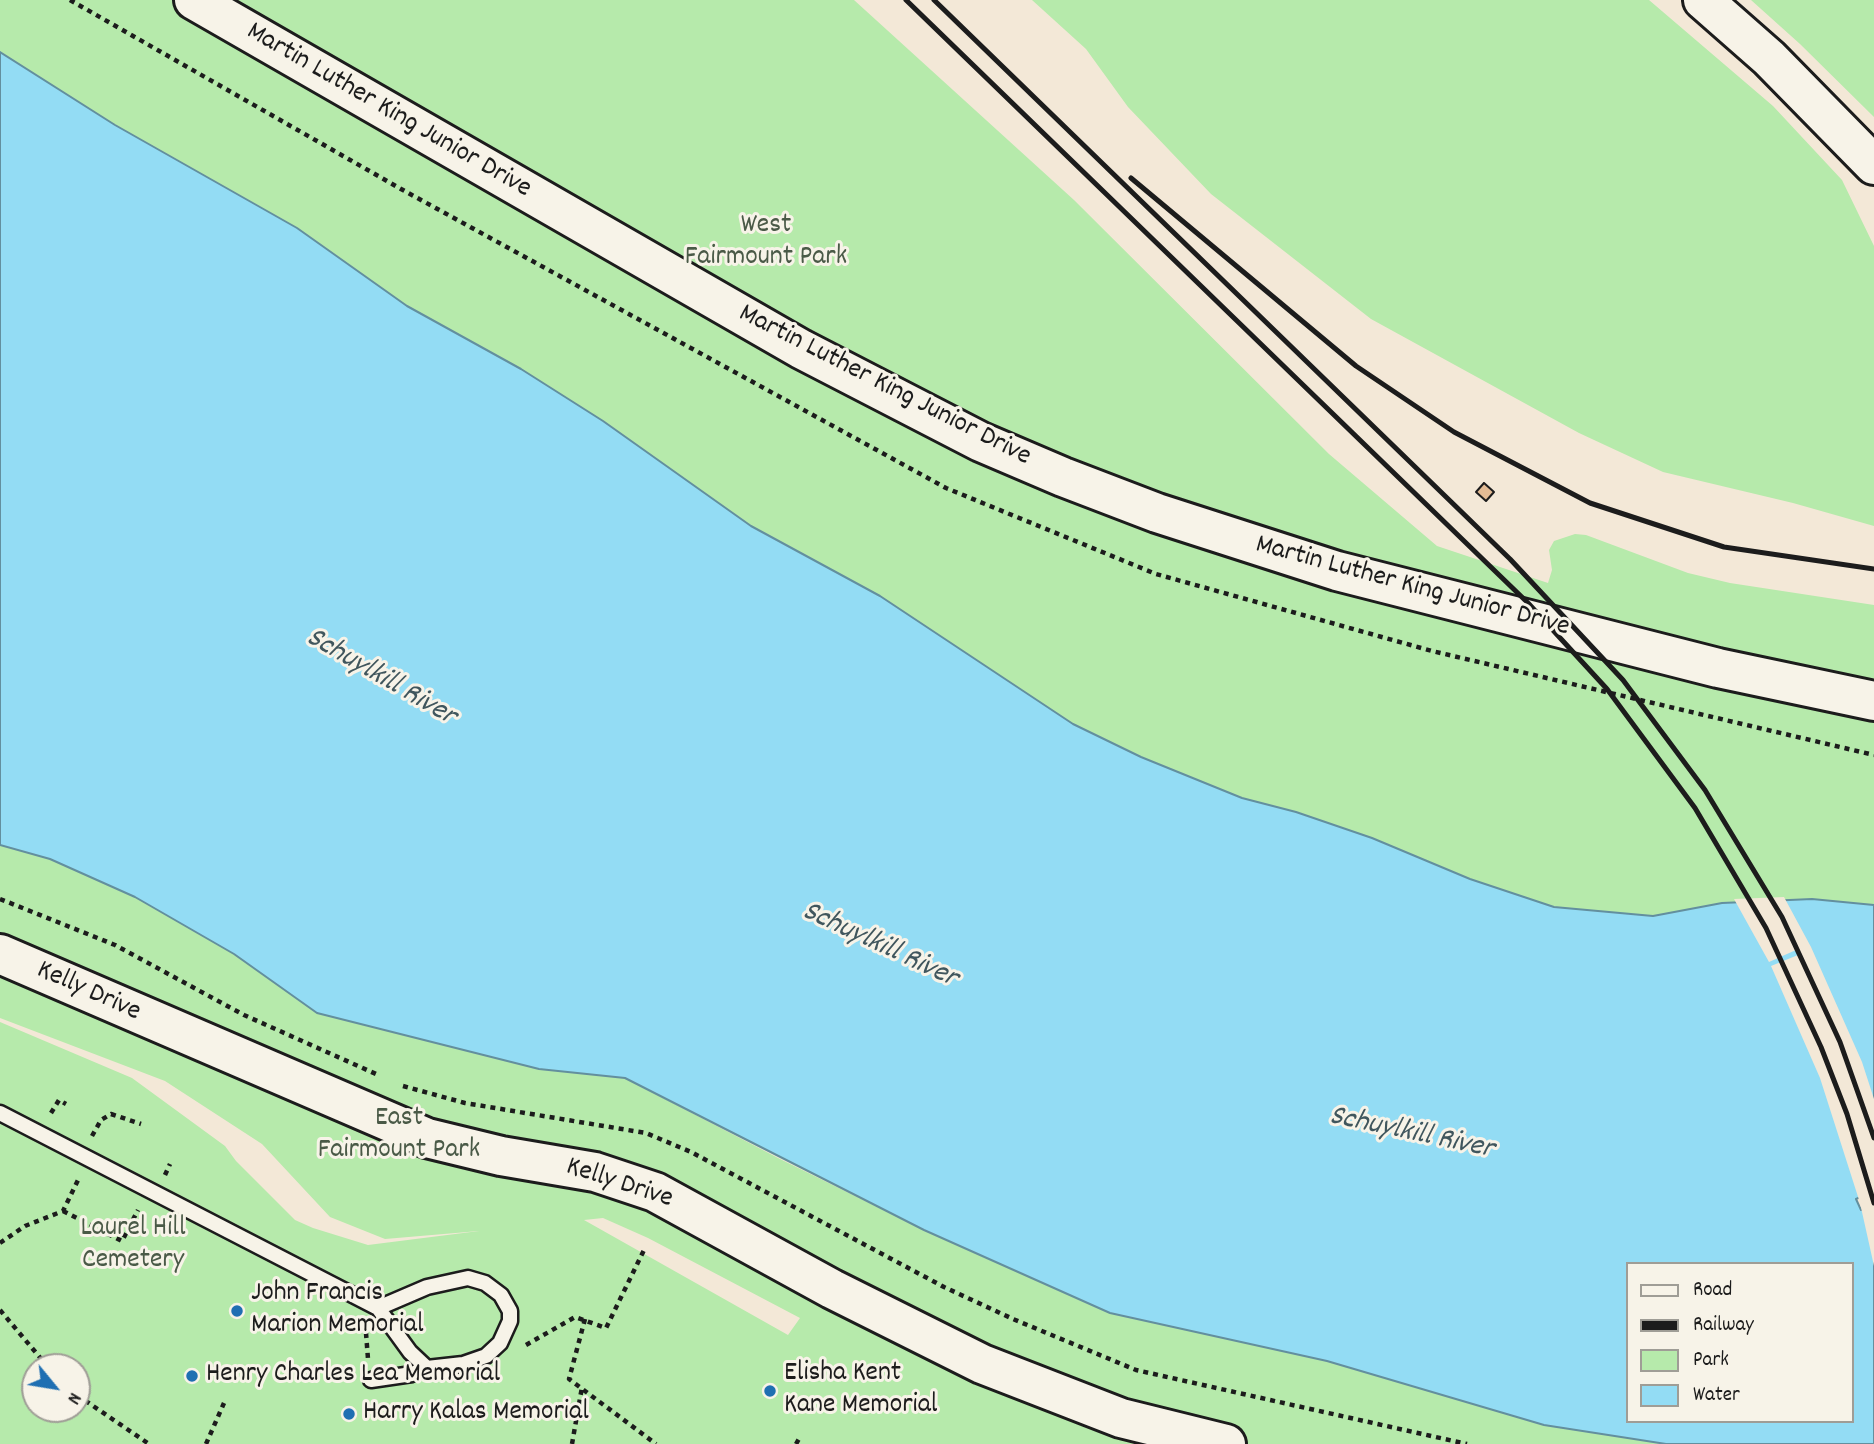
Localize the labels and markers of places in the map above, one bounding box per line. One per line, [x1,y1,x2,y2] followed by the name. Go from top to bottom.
[251,1278,424,1344] place label: John Francis Marion Memorial
[229,1303,245,1319] marker: John Francis Marion Memorial
[784,1358,937,1424] place label: Elisha Kent Kane Memorial
[206,1359,500,1393] place label: Henry Charles Lea Memorial
[184,1368,200,1384] marker: Henry Charles Lea Memorial
[762,1383,778,1399] marker: Elisha Kent Kane Memorial
[363,1397,589,1431] place label: Harry Kalas Memorial
[341,1406,357,1422] marker: Harry Kalas Memorial

